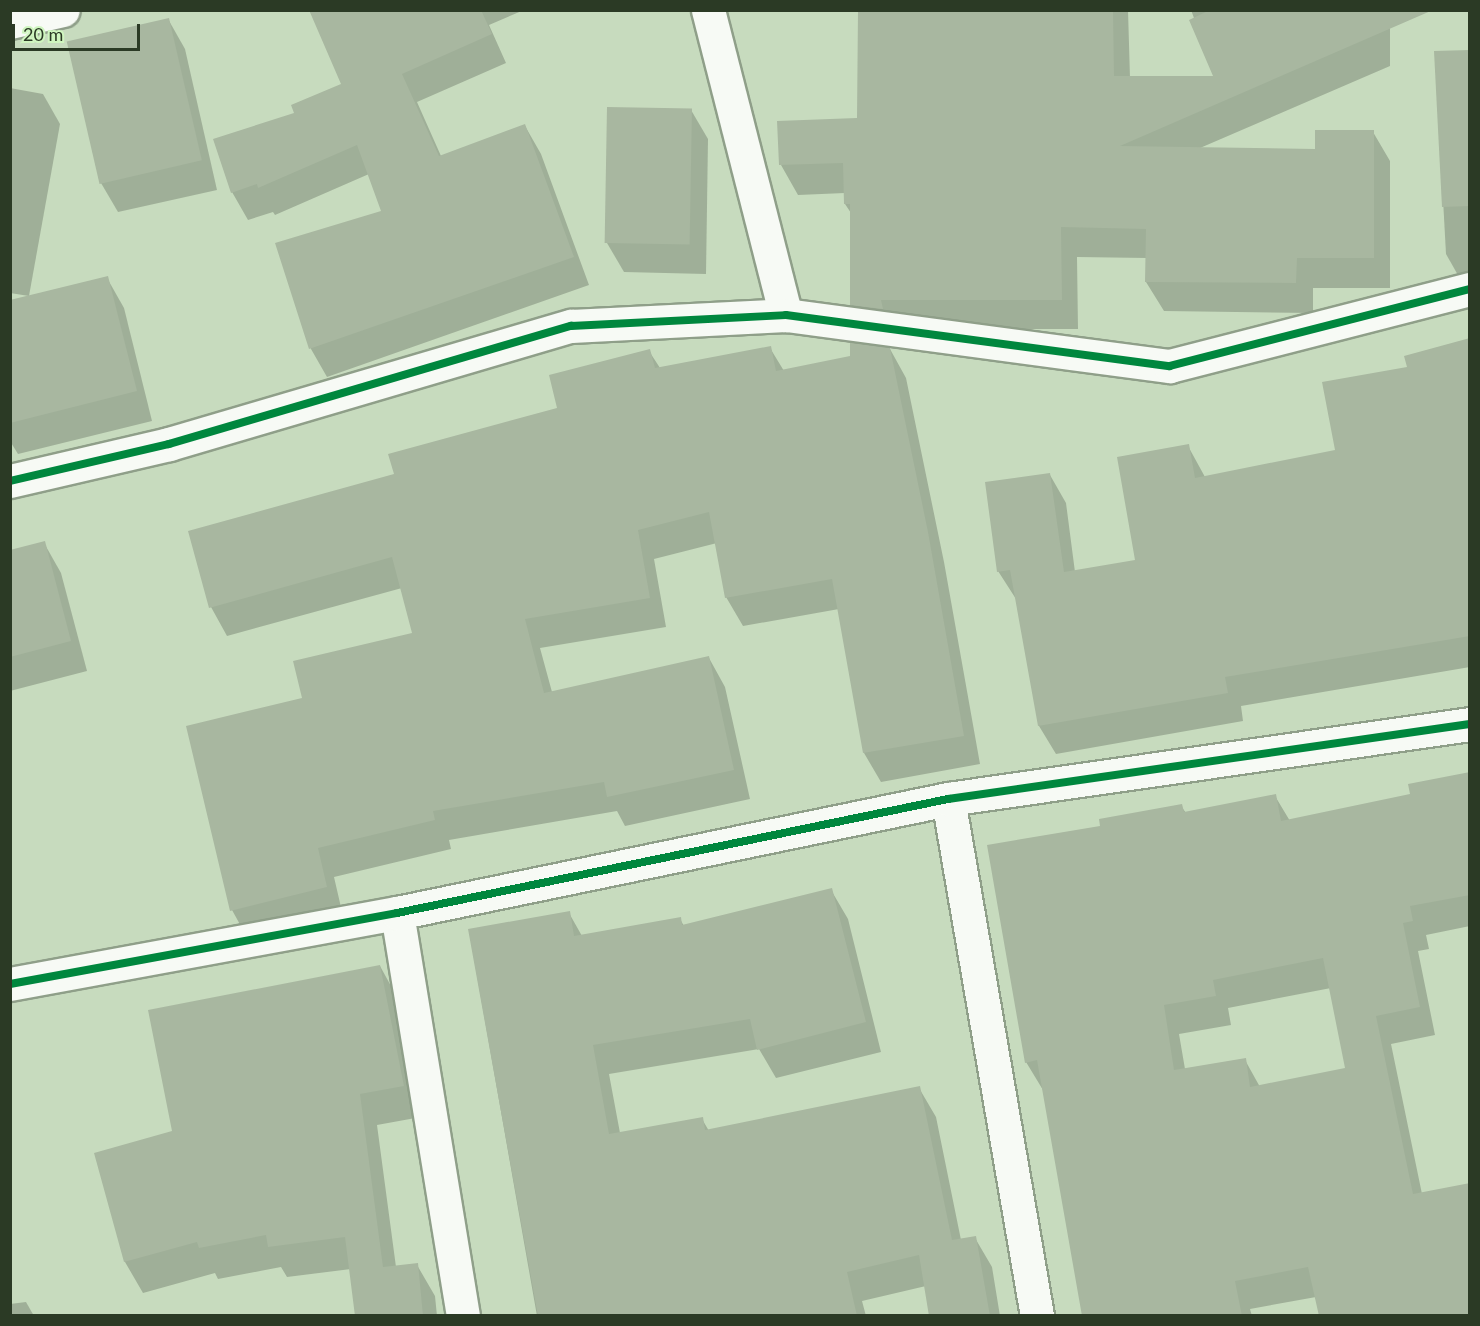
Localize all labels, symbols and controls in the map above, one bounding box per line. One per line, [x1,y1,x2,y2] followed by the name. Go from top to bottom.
[15,12,142,50] scale bar
[23,23,63,45] text: 20 m

